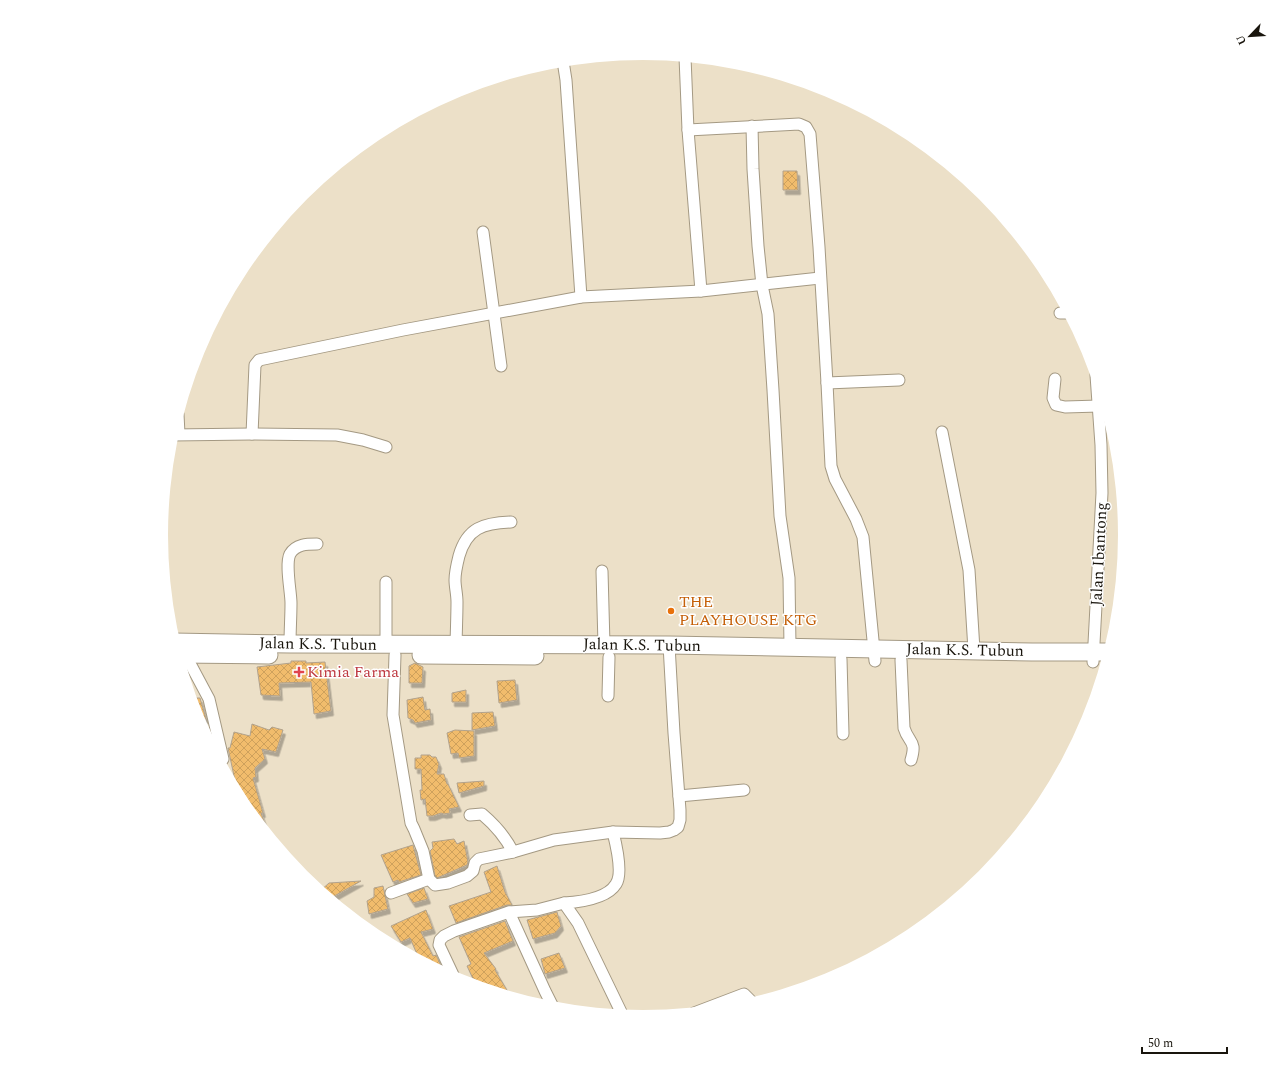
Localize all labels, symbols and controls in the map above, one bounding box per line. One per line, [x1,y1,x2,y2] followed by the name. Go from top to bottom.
[1230,16,1270,56] north arrow
[1232,32,1251,48] text: U
[1084,501,1114,607] street label: Jalan Ibantong
[679,590,817,632] place label: THE PLAYHOUSE KTG
[666,606,676,616] marker: THE PLAYHOUSE KTG
[259,631,377,657] street label: Jalan K.S. Tubun
[583,632,701,658] street label: Jalan K.S. Tubun
[906,637,1024,663] street label: Jalan K.S. Tubun
[307,660,399,684] place label: Kimia Farma
[294,667,304,677] marker: Kimia Farma
[1142,1029,1227,1055] scale bar
[1148,1034,1173,1053] text: 50 m

